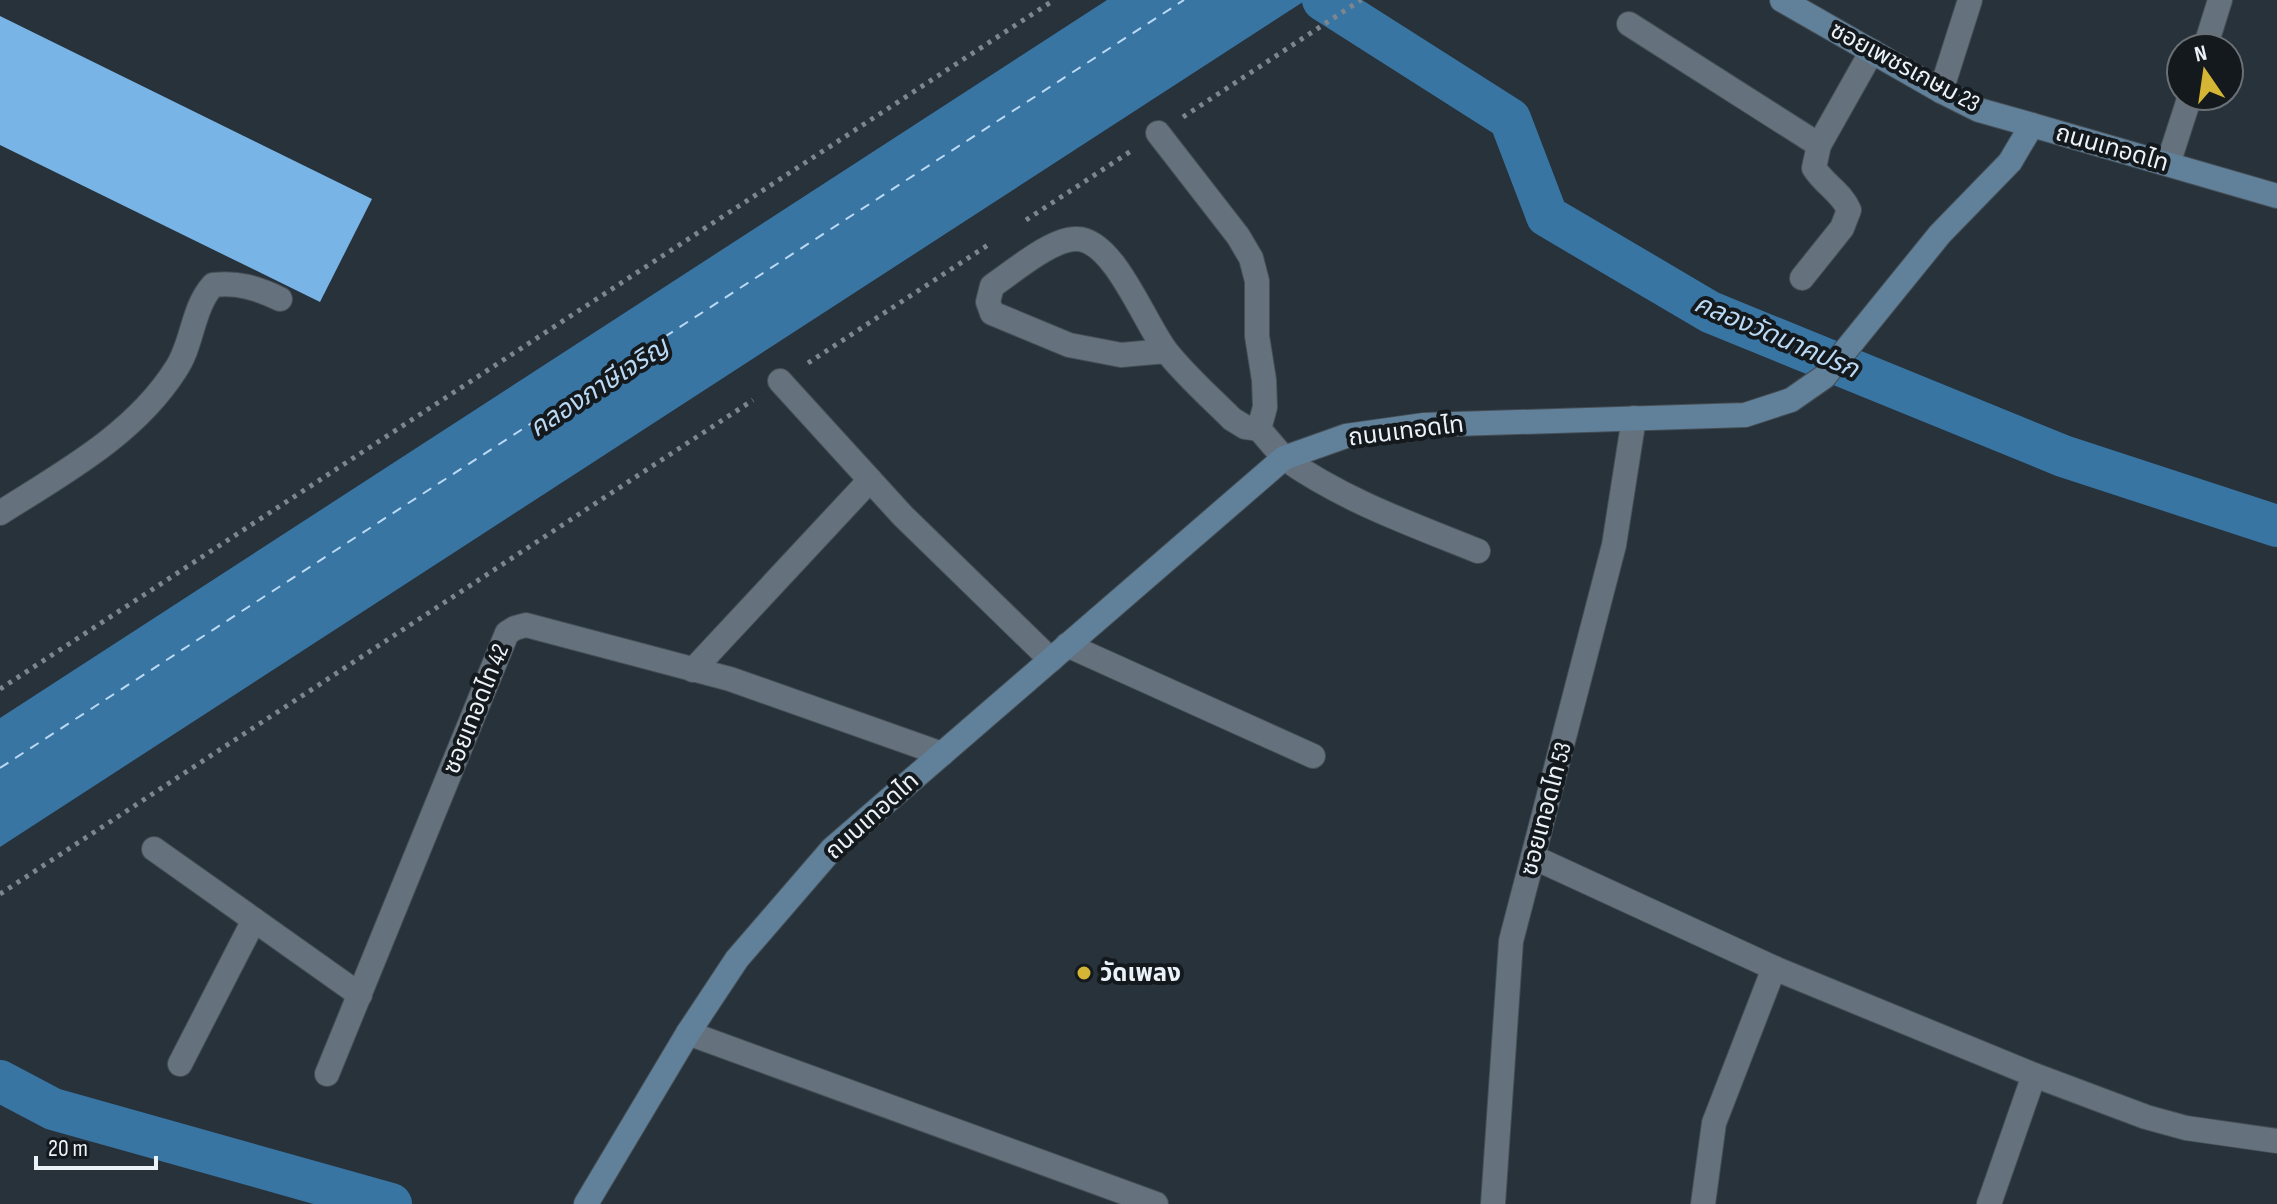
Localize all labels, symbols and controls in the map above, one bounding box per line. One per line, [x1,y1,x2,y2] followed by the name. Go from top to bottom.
[1825,15,1985,119] street label: ซอยเพชรเกษม 23
[2165,32,2245,112] north arrow
[2192,39,2210,68] text: N
[2052,118,2172,178] street label: ถนนเทอดไท
[1689,289,1864,386] water label: คลองวัดนาคปรก
[524,331,676,444] water label: คลองภาษีเจริญ
[1347,410,1465,452] street label: ถนนเทอดไท
[437,640,515,778] street label: ซอยเทอดไท 42
[1514,739,1578,879] street label: ซอยเทอดไท 53
[819,766,925,866] street label: ถนนเทอดไท
[1100,959,1181,988] place label: วัดเพลง
[1075,964,1093,982] marker: วัดเพลง
[36,1120,156,1170] scale bar
[48,1134,88,1163] text: 20 m

